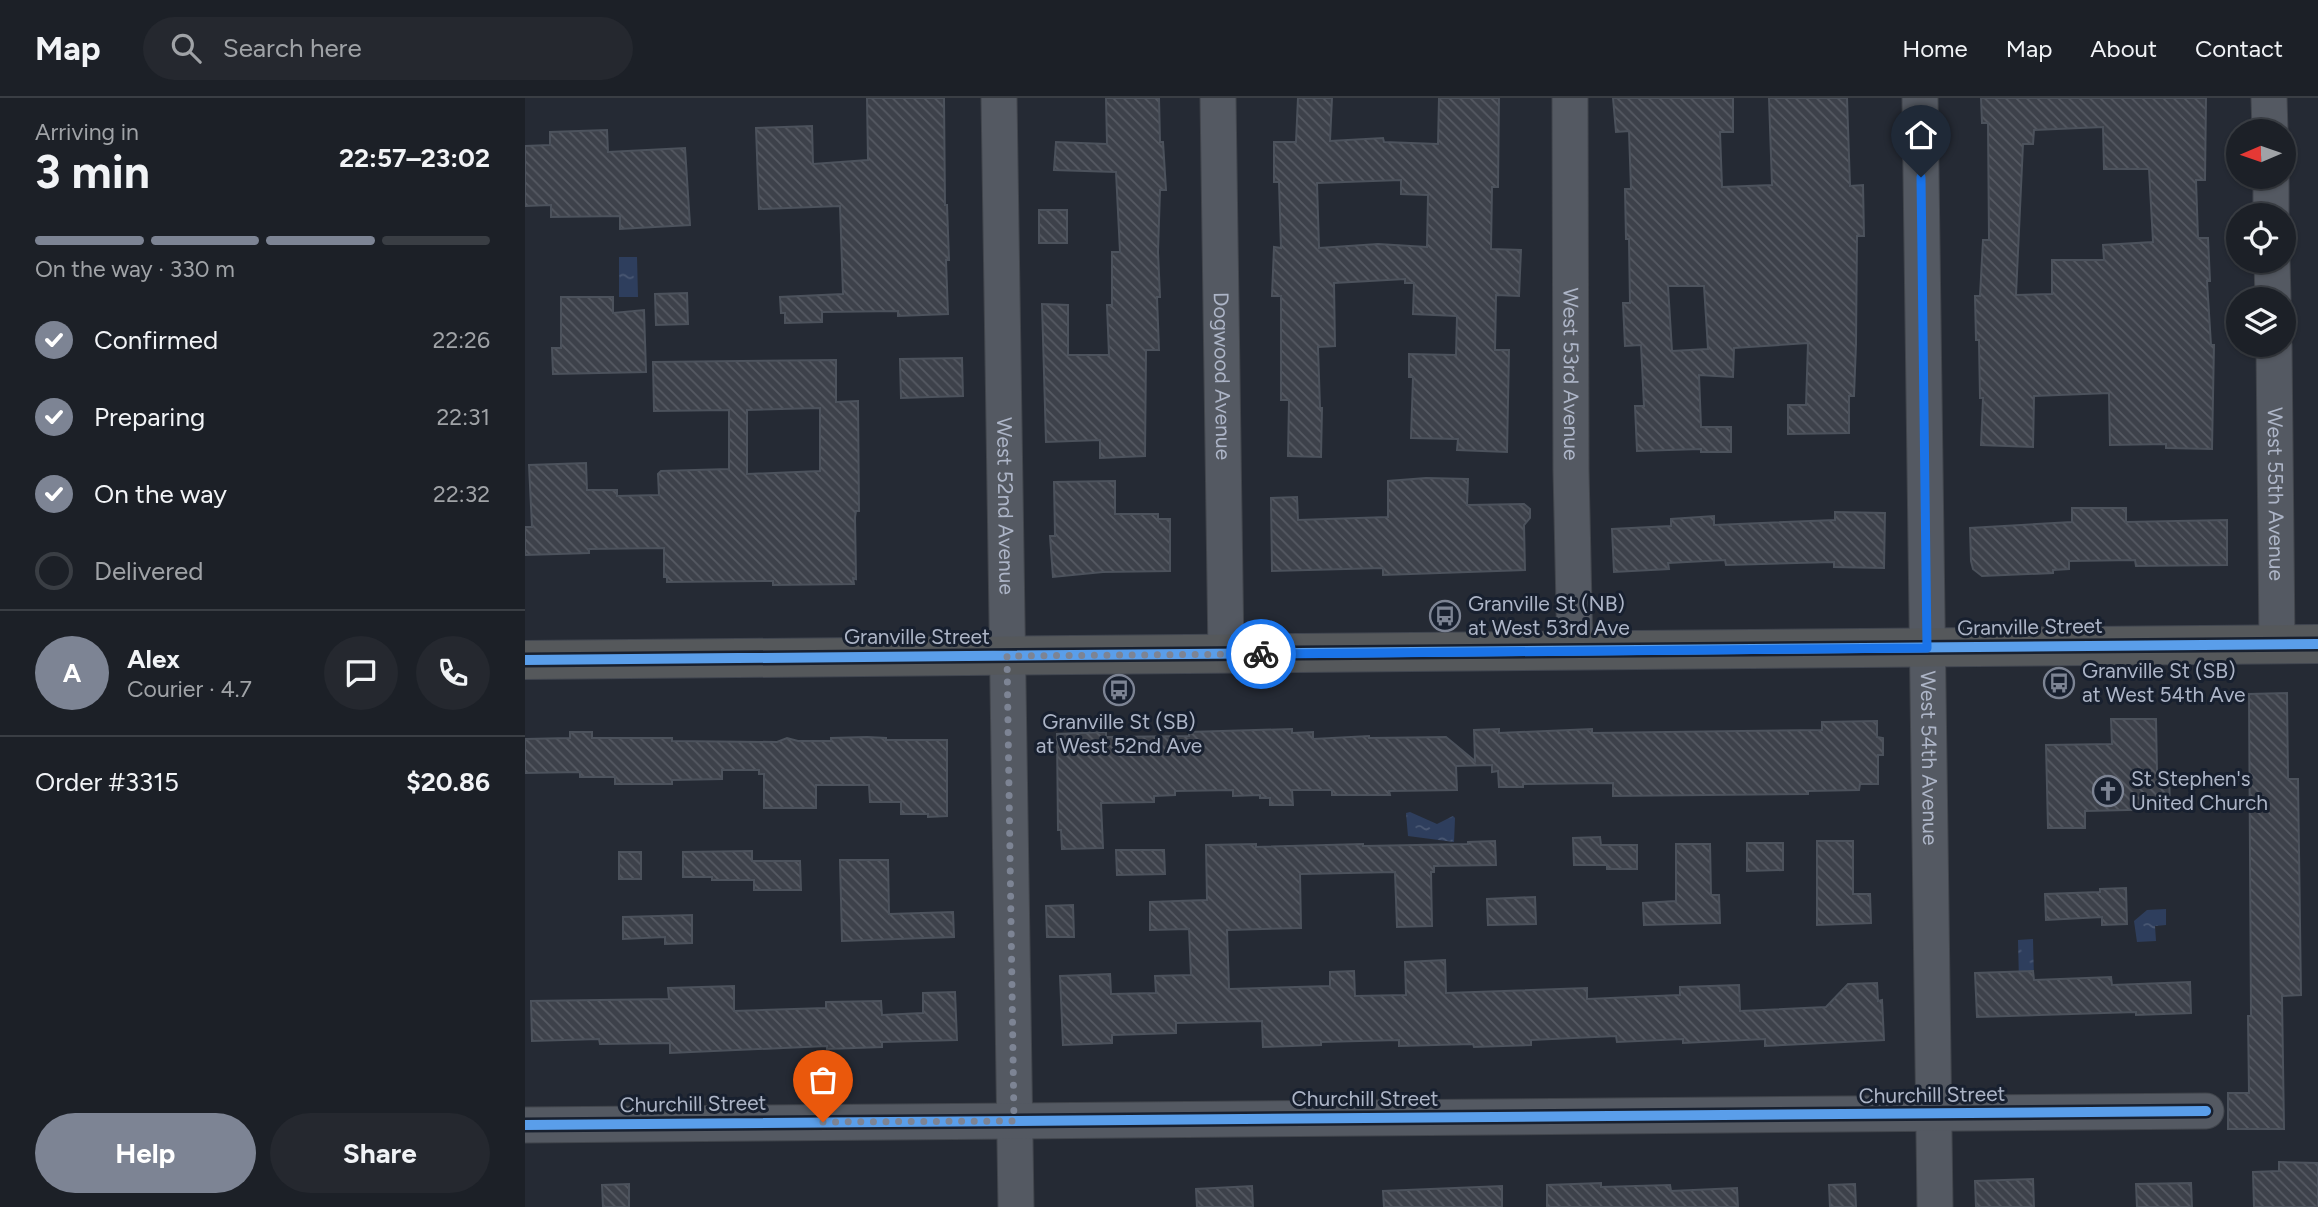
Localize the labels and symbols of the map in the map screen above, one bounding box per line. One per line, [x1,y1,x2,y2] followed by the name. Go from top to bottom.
[1891,105,1951,177] pin
[2226,119,2296,189] north arrow
[1559,288,1584,460] street label: West 53rd Avenue
[1209,292,1236,460] street label: Dogwood Avenue
[2263,407,2289,581] street label: West 55th Avenue
[992,417,1020,595] street label: West 52nd Avenue
[1468,591,1630,640] place label: Granville St (NB) at West 53rd Ave
[1428,599,1462,633] bus stop icon: Granville St (NB) at West 53rd Ave
[1957,613,2103,640] street label: Granville Street
[1226,619,1296,689] courier
[844,624,990,649] street label: Granville Street
[2082,658,2246,707] place label: Granville St (SB) at West 54th Ave
[2042,666,2076,700] bus stop icon: Granville St (SB) at West 54th Ave
[1916,670,1943,845] street label: West 54th Avenue
[1102,673,1136,707] bus stop icon: Granville St (SB) at West 52nd Ave
[1036,709,1202,758] place label: Granville St (SB) at West 52nd Ave
[2131,766,2268,815] place label: St Stephen's United Church
[2091,774,2125,808] church icon: St Stephen's United Church
[793,1050,853,1122] pin
[1858,1081,2006,1108] street label: Churchill Street
[1292,1086,1438,1111] street label: Churchill Street
[619,1090,767,1117] street label: Churchill Street

